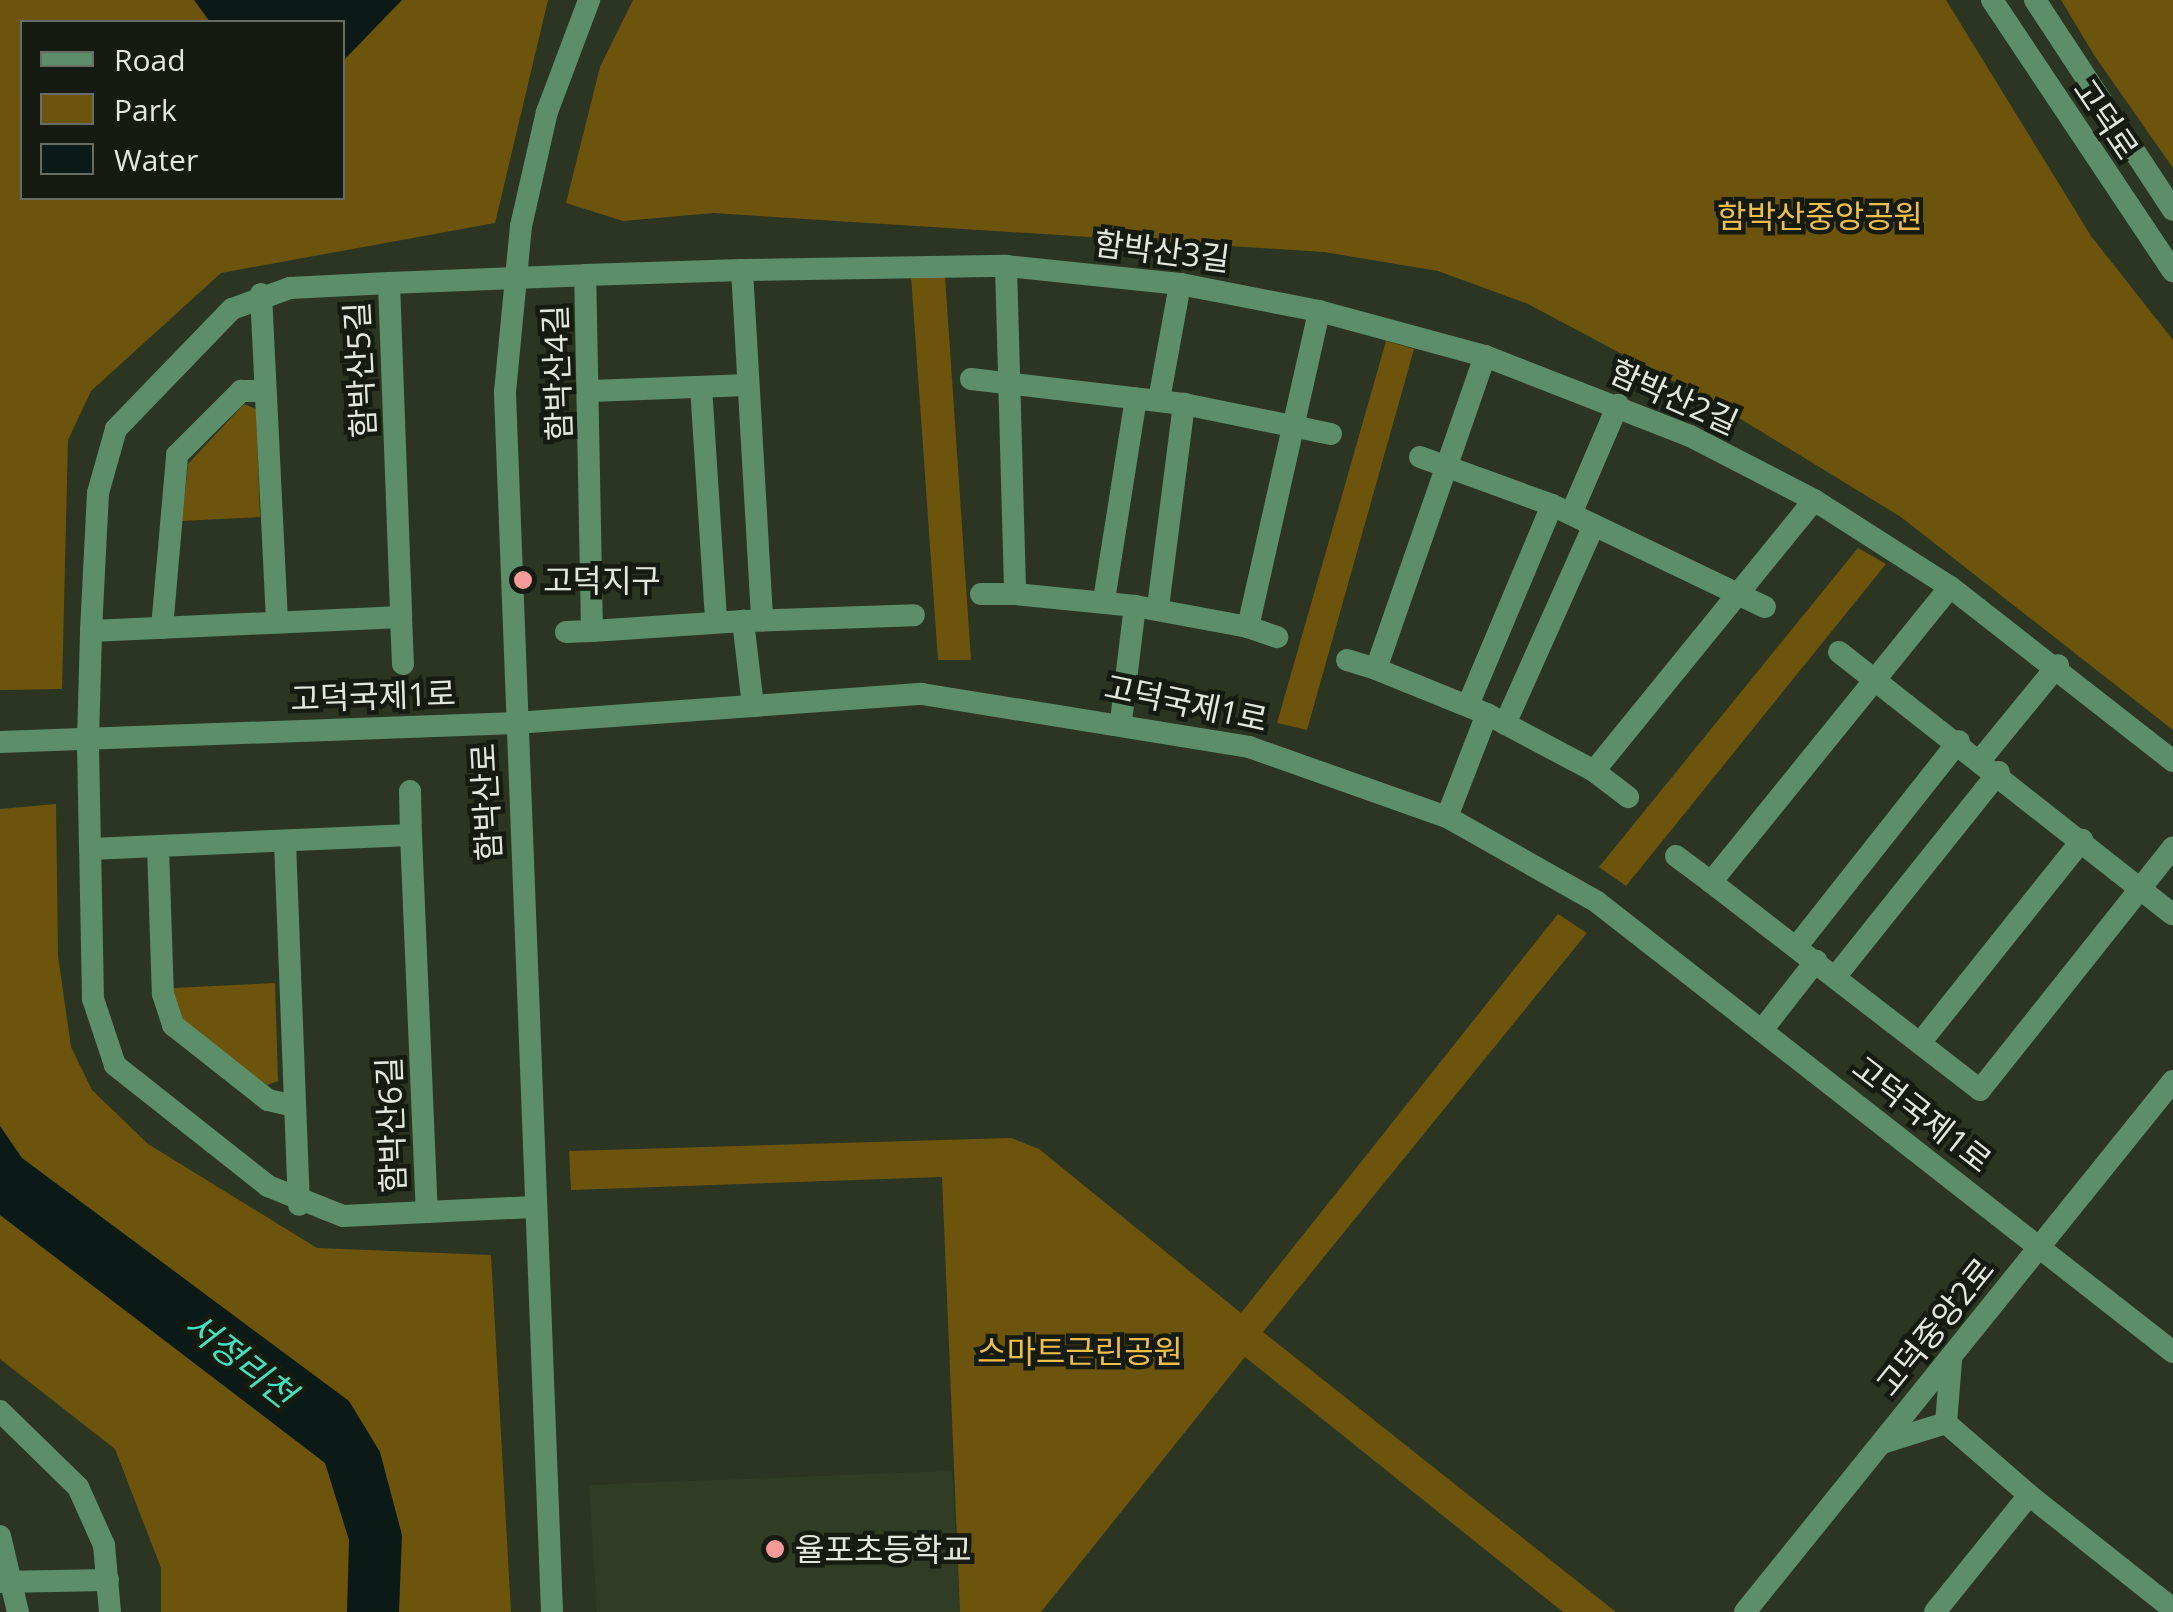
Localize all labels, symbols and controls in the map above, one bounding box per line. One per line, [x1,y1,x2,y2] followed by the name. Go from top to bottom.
[20,20,345,200] legend
[114,39,186,80] text: Road
[2065,72,2147,166] street label: 고덕로
[114,89,177,130] text: Park
[114,139,198,180] text: Water
[1717,197,1923,235] park label: 함박산중앙공원
[1092,224,1232,278] street label: 함박산3길
[337,301,383,439] street label: 함박산5길
[535,304,579,442] street label: 함박산4길
[1604,352,1744,442] street label: 함박산2길
[543,561,661,599] place label: 고덕지구
[512,569,534,591] marker: 고덕지구
[1101,667,1271,739] street label: 고덕국제1로
[290,674,456,718] street label: 고덕국제1로
[464,742,508,862] street label: 함박산로
[1845,1048,1999,1180] street label: 고덕국제1로
[369,1056,413,1194] street label: 함박산6길
[1868,1251,2002,1403] street label: 고덕중앙2로
[176,1303,304,1415] water label: 서정리천
[977,1332,1183,1370] park label: 스마트근린공원
[795,1530,972,1568] place label: 율포초등학교
[764,1538,786,1560] marker: 율포초등학교

